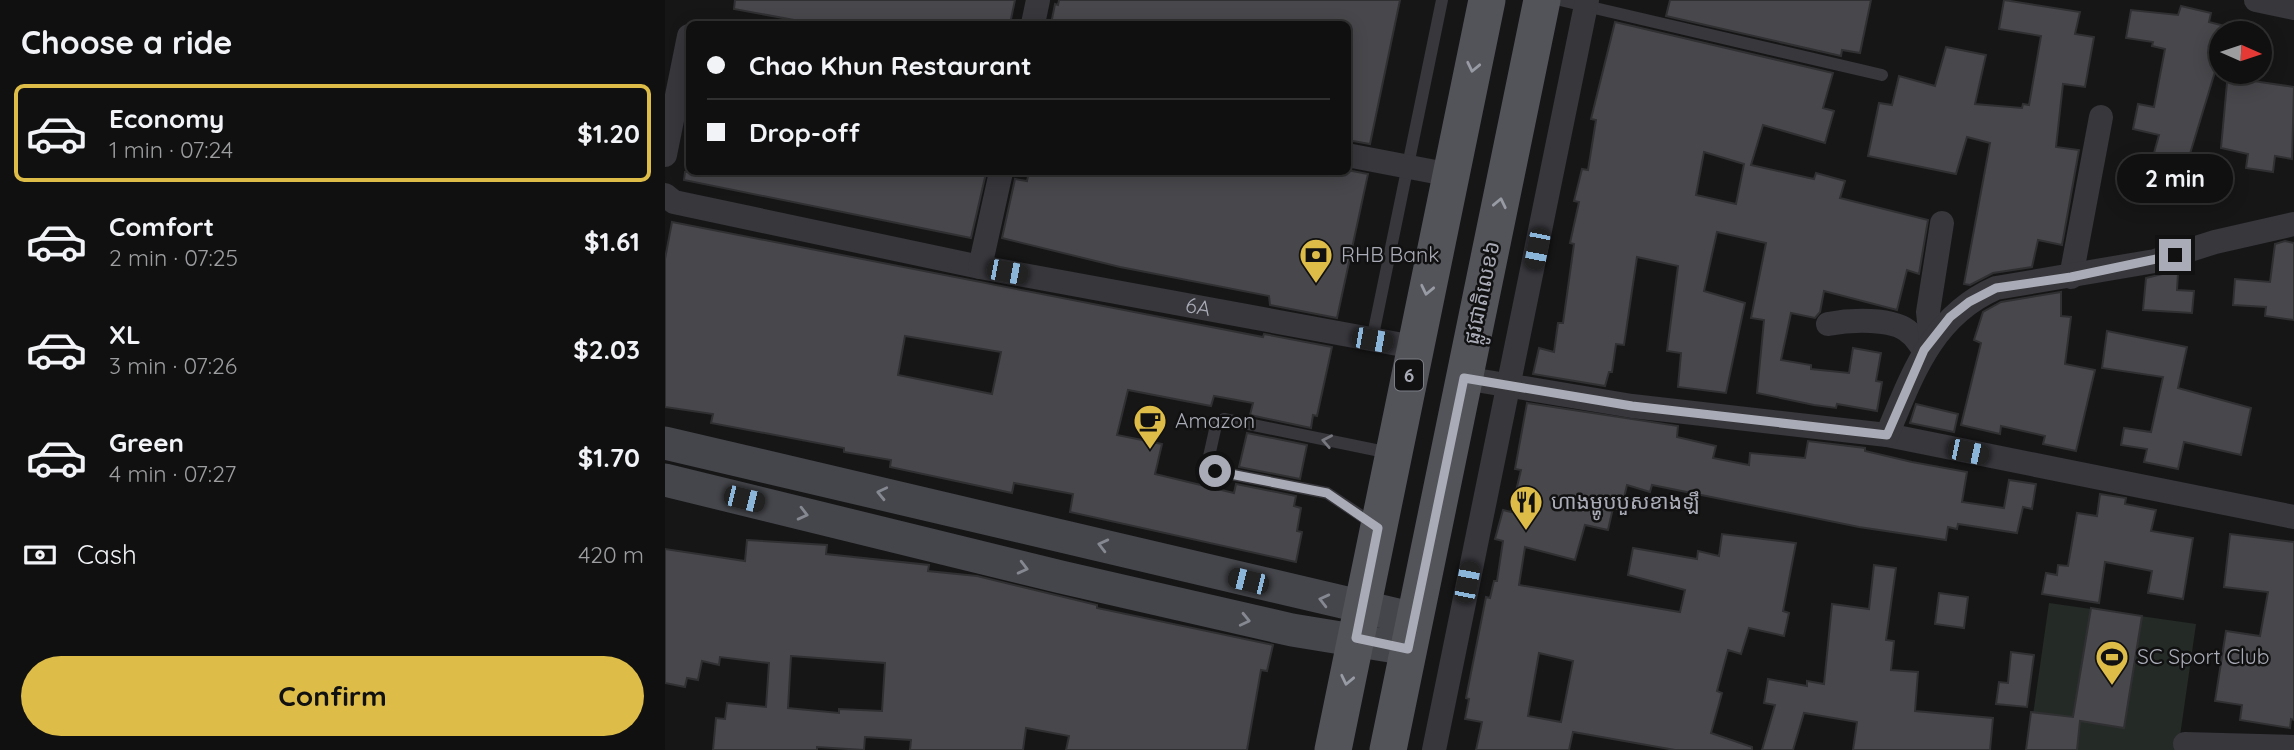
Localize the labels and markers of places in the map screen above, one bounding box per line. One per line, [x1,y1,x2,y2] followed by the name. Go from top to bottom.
[1297,236,1335,285] bank icon: RHB Bank
[1341,241,1439,267] place label: RHB Bank
[1131,402,1169,451] cafe icon: Amazon
[1175,407,1255,433] place label: Amazon
[1507,483,1545,532] restaurant icon: ហាងម្ហូបបួសខាងឡឹ
[1551,488,1700,521] place label: ហាងម្ហូបបួសខាងឡឹ
[2093,638,2131,687] sports icon: SC Sport Club
[2137,643,2270,669] place label: SC Sport Club

